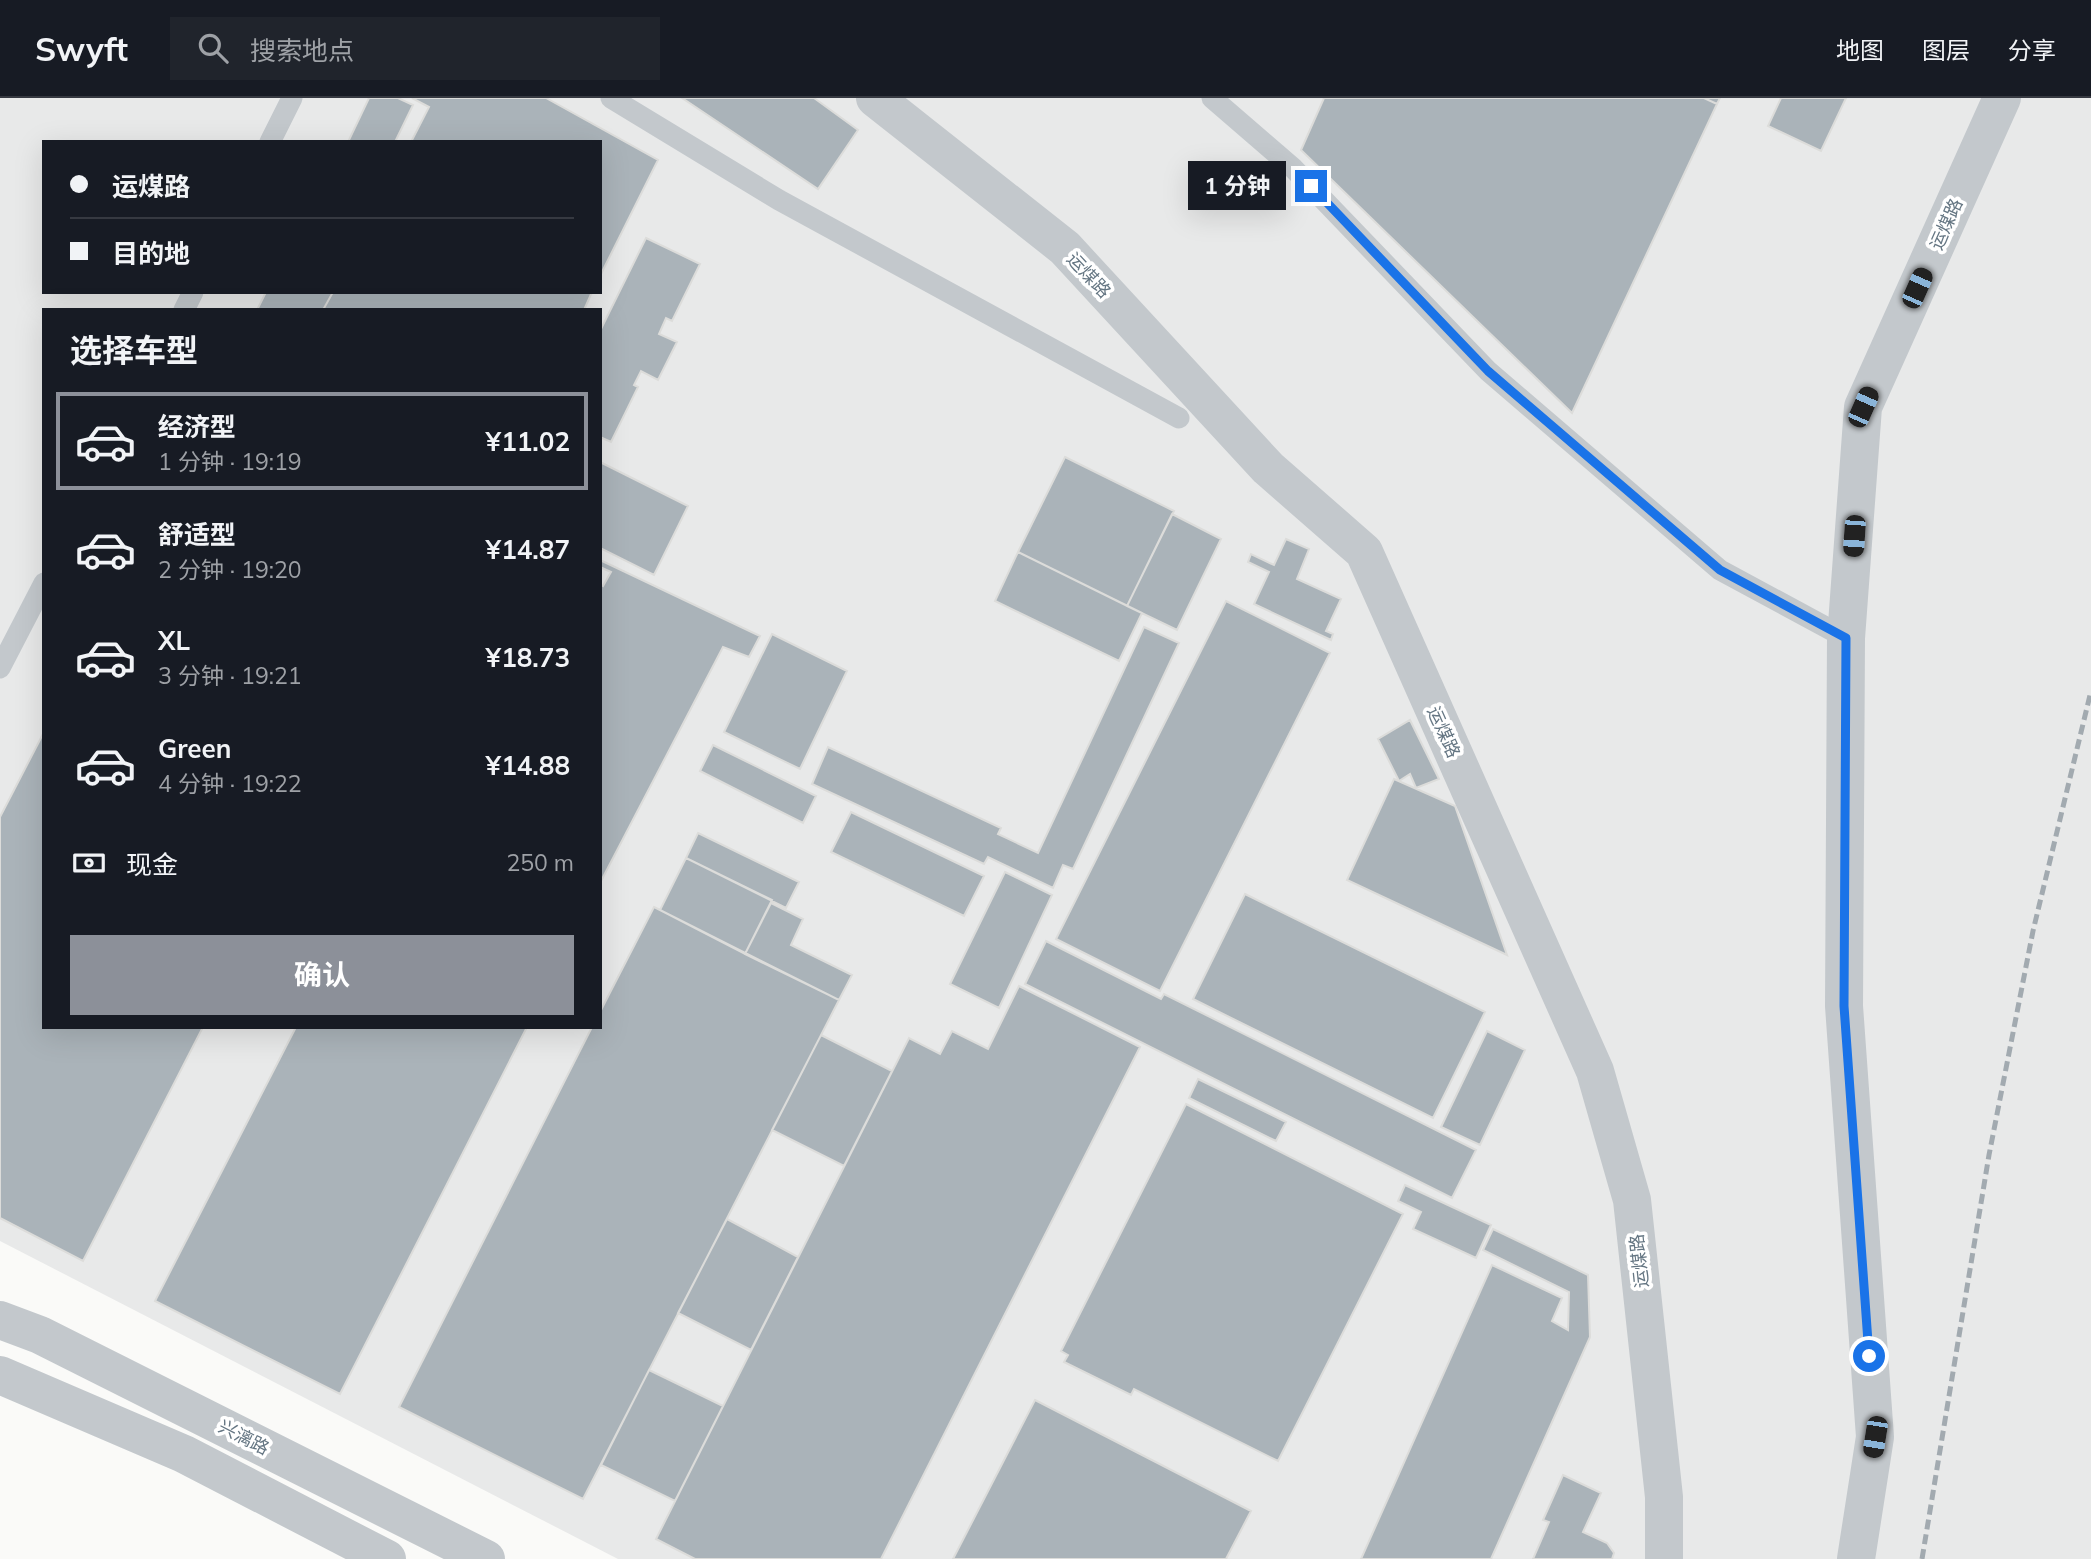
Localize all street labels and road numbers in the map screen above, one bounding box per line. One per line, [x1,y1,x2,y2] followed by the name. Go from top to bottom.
[1925,195,1967,253] street label: 运煤路
[1062,247,1116,303] street label: 运煤路
[1423,703,1465,761] street label: 运煤路
[1625,1233,1653,1289] street label: 运煤路
[215,1414,273,1460] street label: 兴漓路

